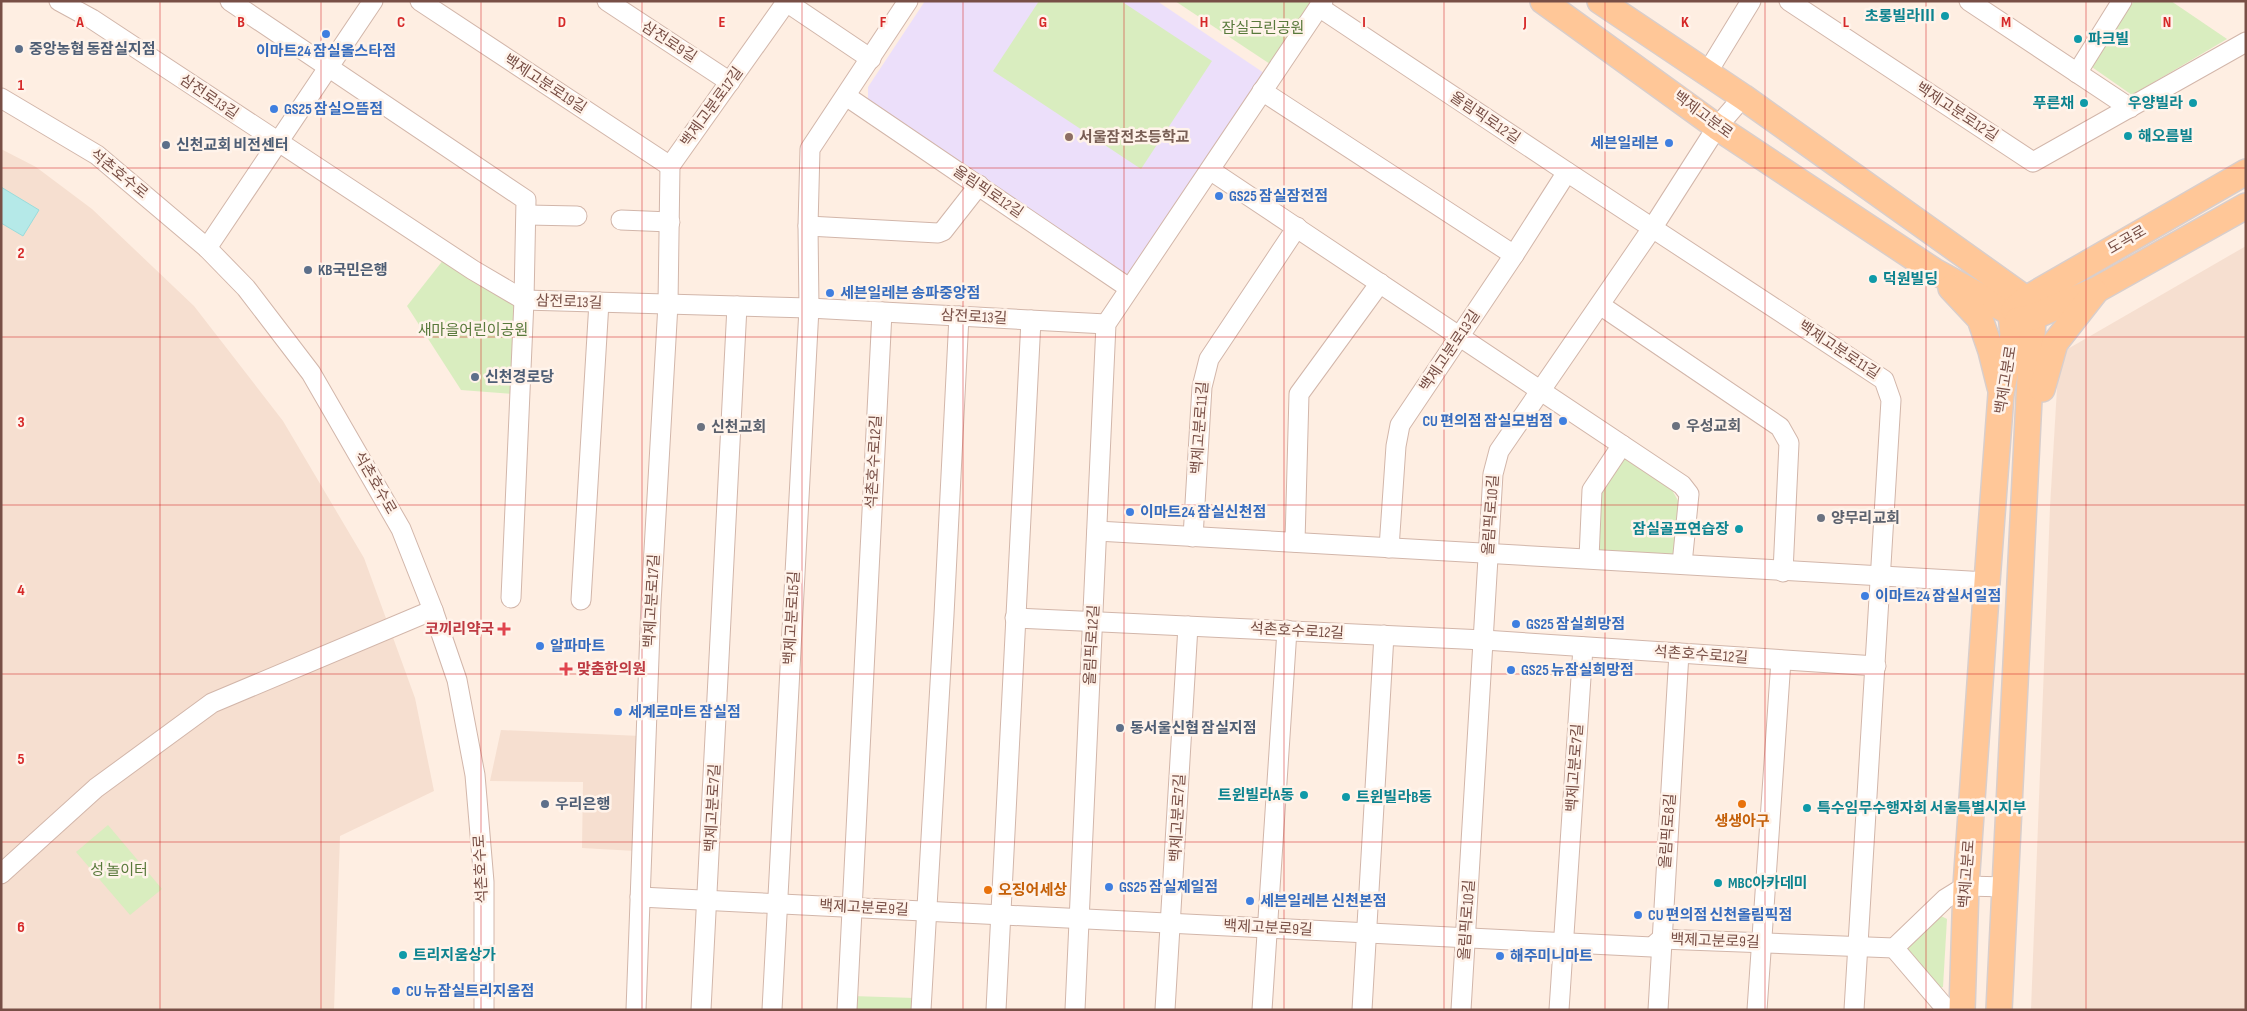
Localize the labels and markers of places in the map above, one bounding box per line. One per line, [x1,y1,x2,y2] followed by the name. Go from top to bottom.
[1865,7,1935,26] place label: 초롱빌라Ⅲ
[1939,10,1951,22] marker: 초롱빌라Ⅲ
[320,28,332,40] marker: 이마트24 잠실올스타점
[2088,30,2129,49] place label: 파크빌
[2072,33,2084,45] marker: 파크빌
[29,40,156,59] place label: 중앙농협 동잠실지점
[256,42,396,61] place label: 이마트24 잠실올스타점
[13,43,25,55] marker: 중앙농협 동잠실지점
[2033,94,2074,113] place label: 푸른채
[2128,94,2183,113] place label: 우양빌라
[2078,97,2090,109] marker: 푸른채
[2187,97,2199,109] marker: 우양빌라
[284,100,383,119] place label: GS25 잠실으뜸점
[268,103,280,115] marker: GS25 잠실으뜸점
[2138,127,2193,146] place label: 해오름빌
[1079,128,1190,147] place label: 서울잠전초등학교
[2122,130,2134,142] marker: 해오름빌
[1063,131,1075,143] marker: 서울잠전초등학교
[1590,134,1659,153] place label: 세븐일레븐
[176,136,289,155] place label: 신천교회 비전센터
[1663,137,1675,149] marker: 세븐일레븐
[160,139,172,151] marker: 신천교회 비전센터
[1229,187,1328,206] place label: GS25 잠실잠전점
[1213,190,1225,202] marker: GS25 잠실잠전점
[318,261,388,280] place label: KB국민은행
[302,264,314,276] marker: KB국민은행
[1883,270,1938,289] place label: 덕원빌딩
[1867,273,1879,285] marker: 덕원빌딩
[840,284,980,303] place label: 세븐일레븐 송파중앙점
[824,287,836,299] marker: 세븐일레븐 송파중앙점
[485,368,554,387] place label: 신천경로당
[469,371,481,383] marker: 신천경로당
[1422,412,1553,431] place label: CU 편의점 잠실모범점
[1557,415,1569,427] marker: CU 편의점 잠실모범점
[1686,417,1741,436] place label: 우성교회
[711,418,766,437] place label: 신천교회
[1670,420,1682,432] marker: 우성교회
[695,421,707,433] marker: 신천교회
[1140,503,1266,522] place label: 이마트24 잠실신천점
[1124,506,1136,518] marker: 이마트24 잠실신천점
[1831,509,1900,528] place label: 양무리교회
[1815,512,1827,524] marker: 양무리교회
[1632,520,1729,539] place label: 잠실골프연습장
[1733,523,1745,535] marker: 잠실골프연습장
[1875,587,2001,606] place label: 이마트24 잠실서일점
[1859,590,1871,602] marker: 이마트24 잠실서일점
[1526,615,1625,634] place label: GS25 잠실희망점
[1510,618,1522,630] marker: GS25 잠실희망점
[425,620,494,639] place label: 코끼리약국
[498,623,510,635] marker: 코끼리약국
[550,637,605,656] place label: 알파마트
[534,640,546,652] marker: 알파마트
[577,660,646,679] place label: 맞춤한의원
[1521,661,1634,680] place label: GS25 뉴잠실희망점
[559,662,573,676] marker: 맞춤한의원
[1505,664,1517,676] marker: GS25 뉴잠실희망점
[628,703,741,722] place label: 세계로마트 잠실점
[612,706,624,718] marker: 세계로마트 잠실점
[1130,719,1257,738] place label: 동서울신협 잠실지점
[1114,722,1126,734] marker: 동서울신협 잠실지점
[1218,786,1294,805] place label: 트윈빌라A동
[1356,788,1432,807] place label: 트윈빌라B동
[1298,789,1310,801] marker: 트윈빌라A동
[1340,791,1352,803] marker: 트윈빌라B동
[555,795,610,814] place label: 우리은행
[539,798,551,810] marker: 우리은행
[1736,798,1748,810] marker: 생생아구
[1817,799,2027,818] place label: 특수임무수행자회 서울특별시지부
[1801,802,1813,814] marker: 특수임무수행자회 서울특별시지부
[1714,812,1770,831] place label: 생생아구
[1728,874,1808,893] place label: MBC아카데미
[1712,877,1724,889] marker: MBC아카데미
[1119,878,1218,897] place label: GS25 잠실제일점
[998,881,1067,900] place label: 오징어세상
[1103,881,1115,893] marker: GS25 잠실제일점
[982,884,994,896] marker: 오징어세상
[1260,892,1387,911] place label: 세븐일레븐 신천본점
[1244,895,1256,907] marker: 세븐일레븐 신천본점
[1648,906,1792,925] place label: CU 편의점 신천올림픽점
[1632,909,1644,921] marker: CU 편의점 신천올림픽점
[413,946,496,965] place label: 트리지움상가
[1510,947,1593,966] place label: 해주미니마트
[397,949,409,961] marker: 트리지움상가
[1494,950,1506,962] marker: 해주미니마트
[406,982,534,1001] place label: CU 뉴잠실트리지움점
[390,985,402,997] marker: CU 뉴잠실트리지움점

